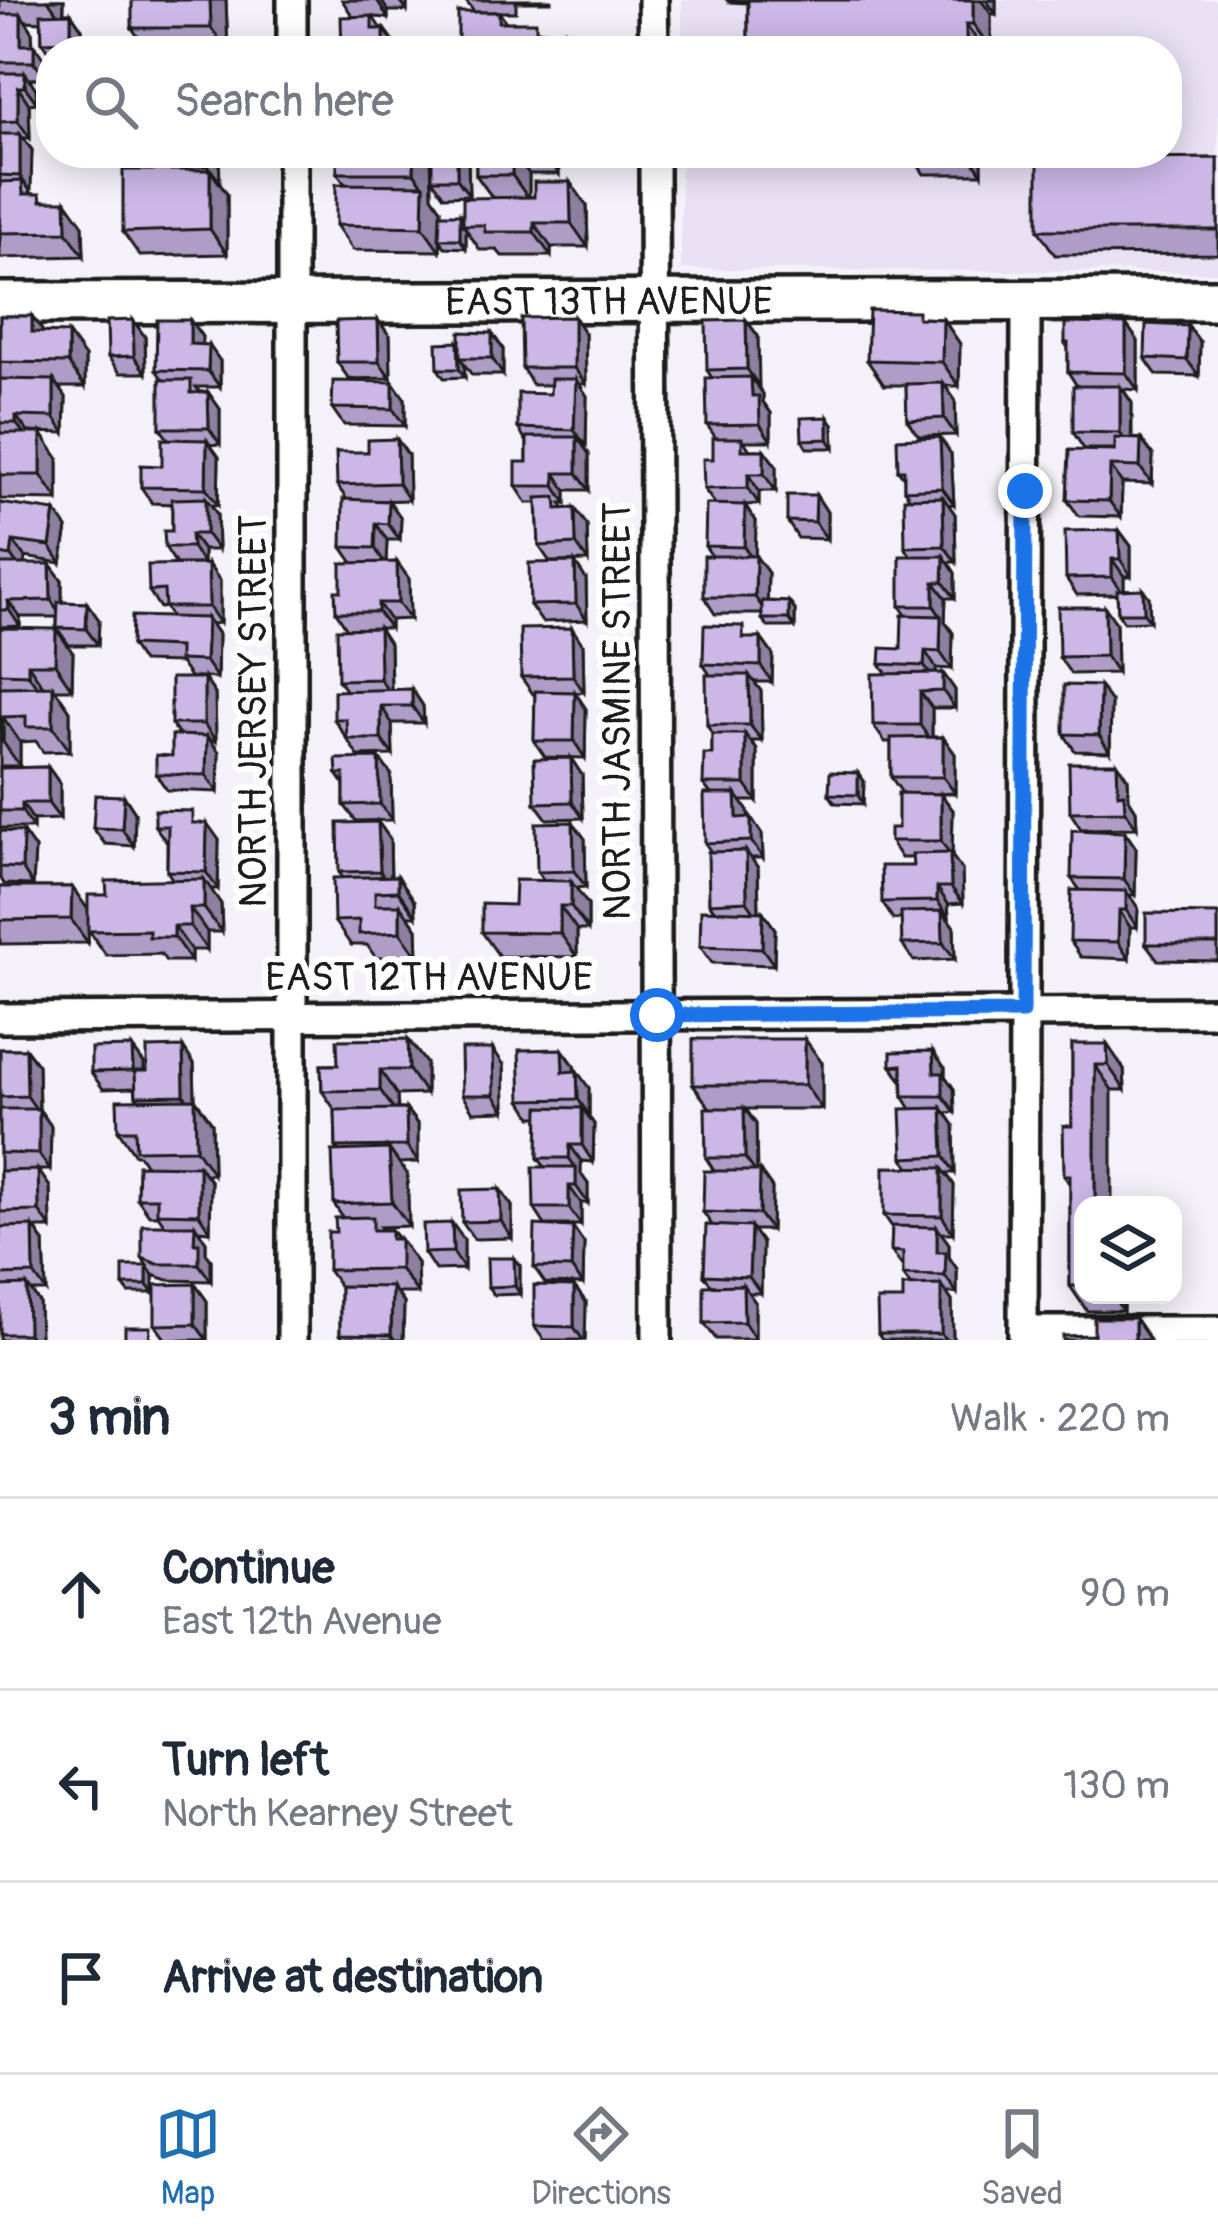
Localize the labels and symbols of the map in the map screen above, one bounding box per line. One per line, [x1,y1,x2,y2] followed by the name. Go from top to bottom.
[445,277,773,326] street label: EAST 13TH AVENUE
[998,464,1052,518] route end
[593,502,642,920] street label: NORTH JASMINE STREET
[229,514,278,908] street label: NORTH JERSEY STREET
[265,953,593,1002] street label: EAST 12TH AVENUE
[630,988,684,1042] route start

